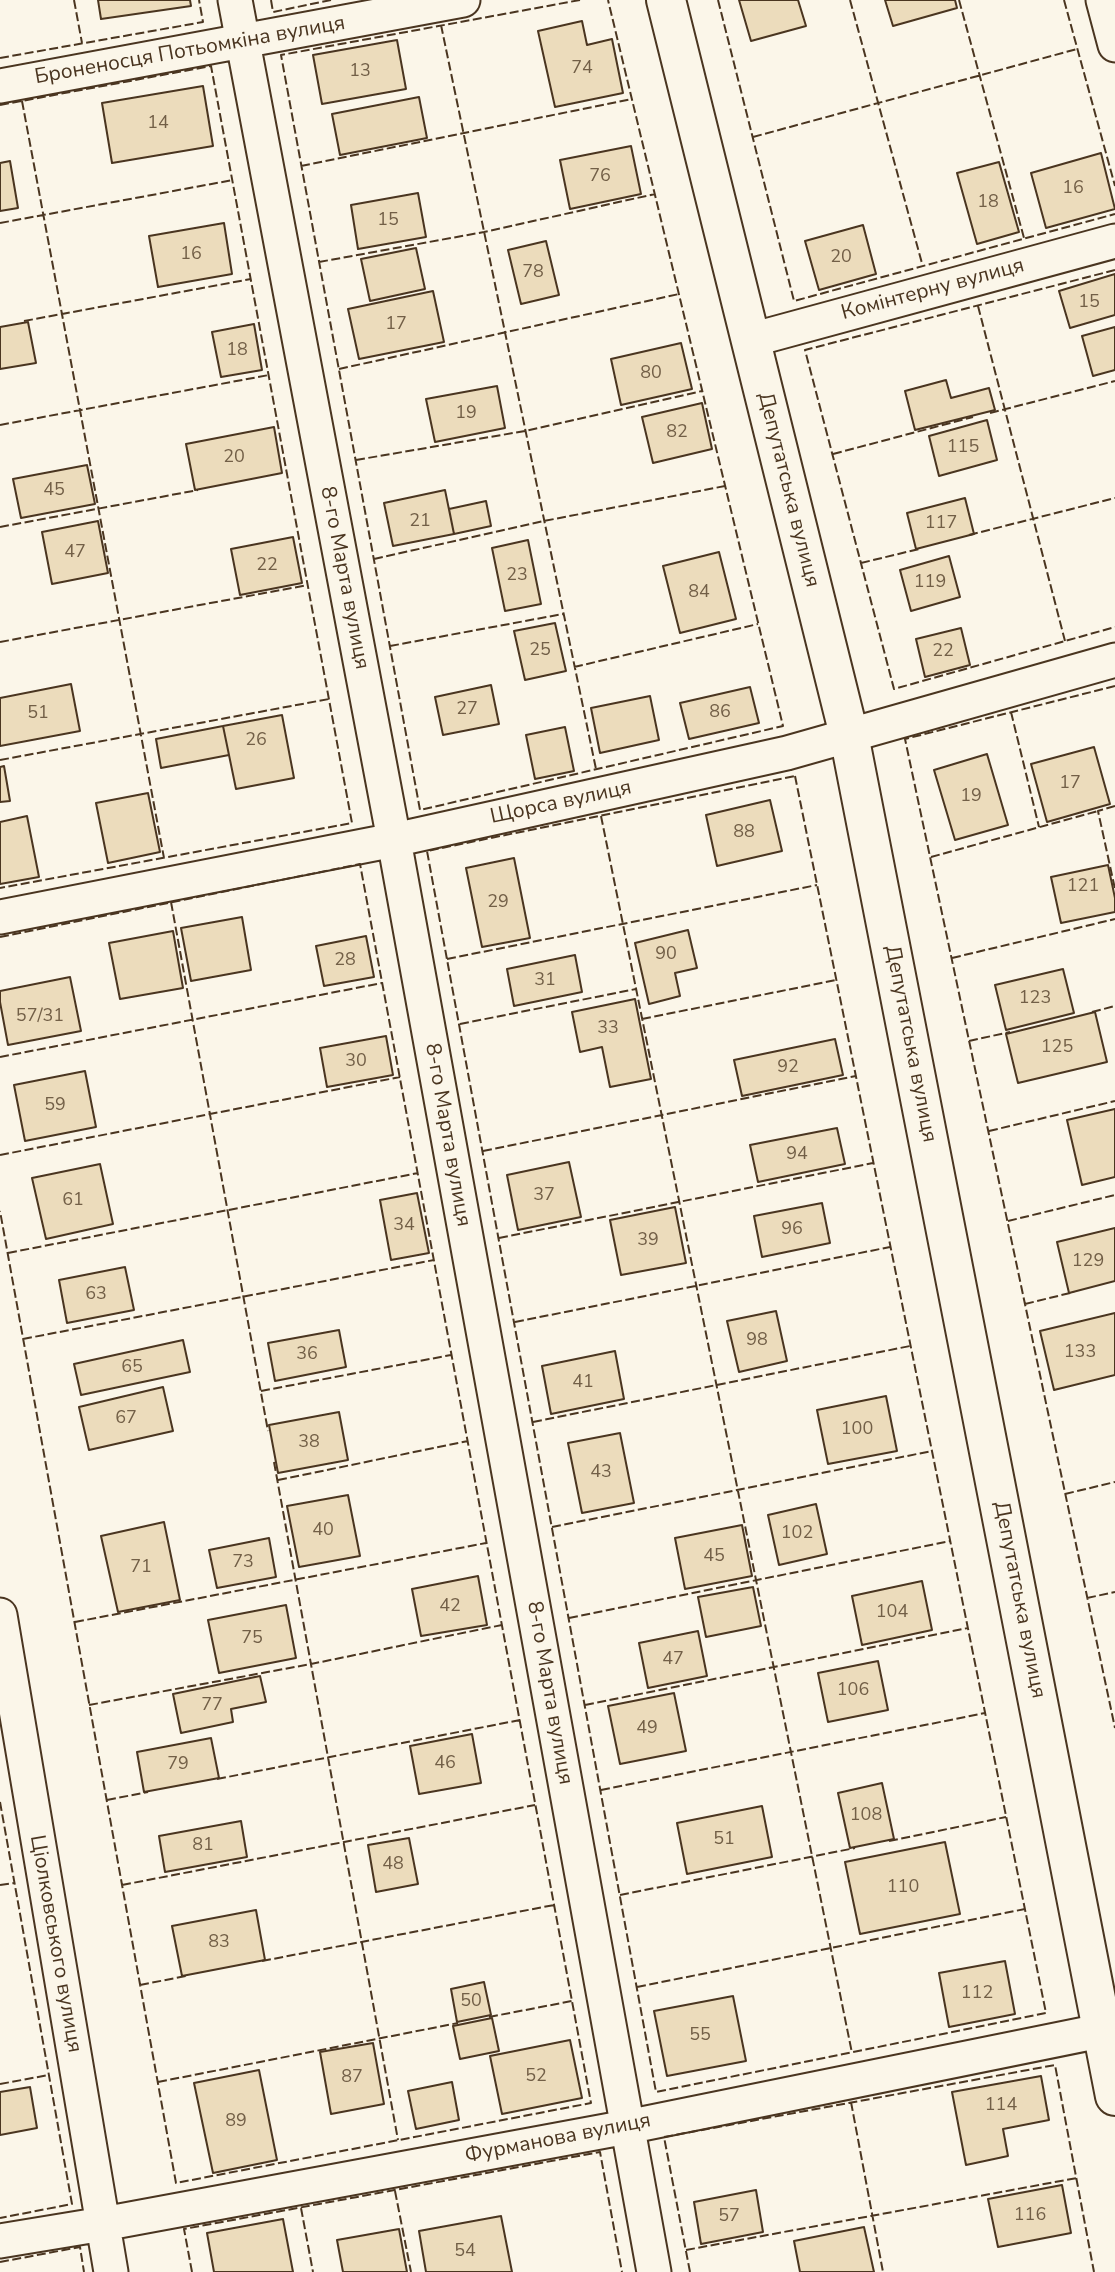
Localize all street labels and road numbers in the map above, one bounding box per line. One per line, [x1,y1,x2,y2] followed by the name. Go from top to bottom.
[33,11,347,91] street label: Броненосця Потьомкіна вулиця
[839,253,1027,327] street label: Комінтерну вулиця
[752,390,824,590] street label: Депутатська вулиця
[314,484,374,672] street label: 8-го Марта вулиця
[488,776,634,830] street label: Щорса вулиця
[879,943,941,1145] street label: Депутатська вулиця
[418,1041,476,1229] street label: 8-го Марта вулиця
[988,1499,1050,1701] street label: Депутатська вулиця
[520,1599,578,1787] street label: 8-го Марта вулиця
[23,1833,87,2055] street label: Ціолковського вулиця
[463,2109,653,2169] street label: Фурманова вулиця

